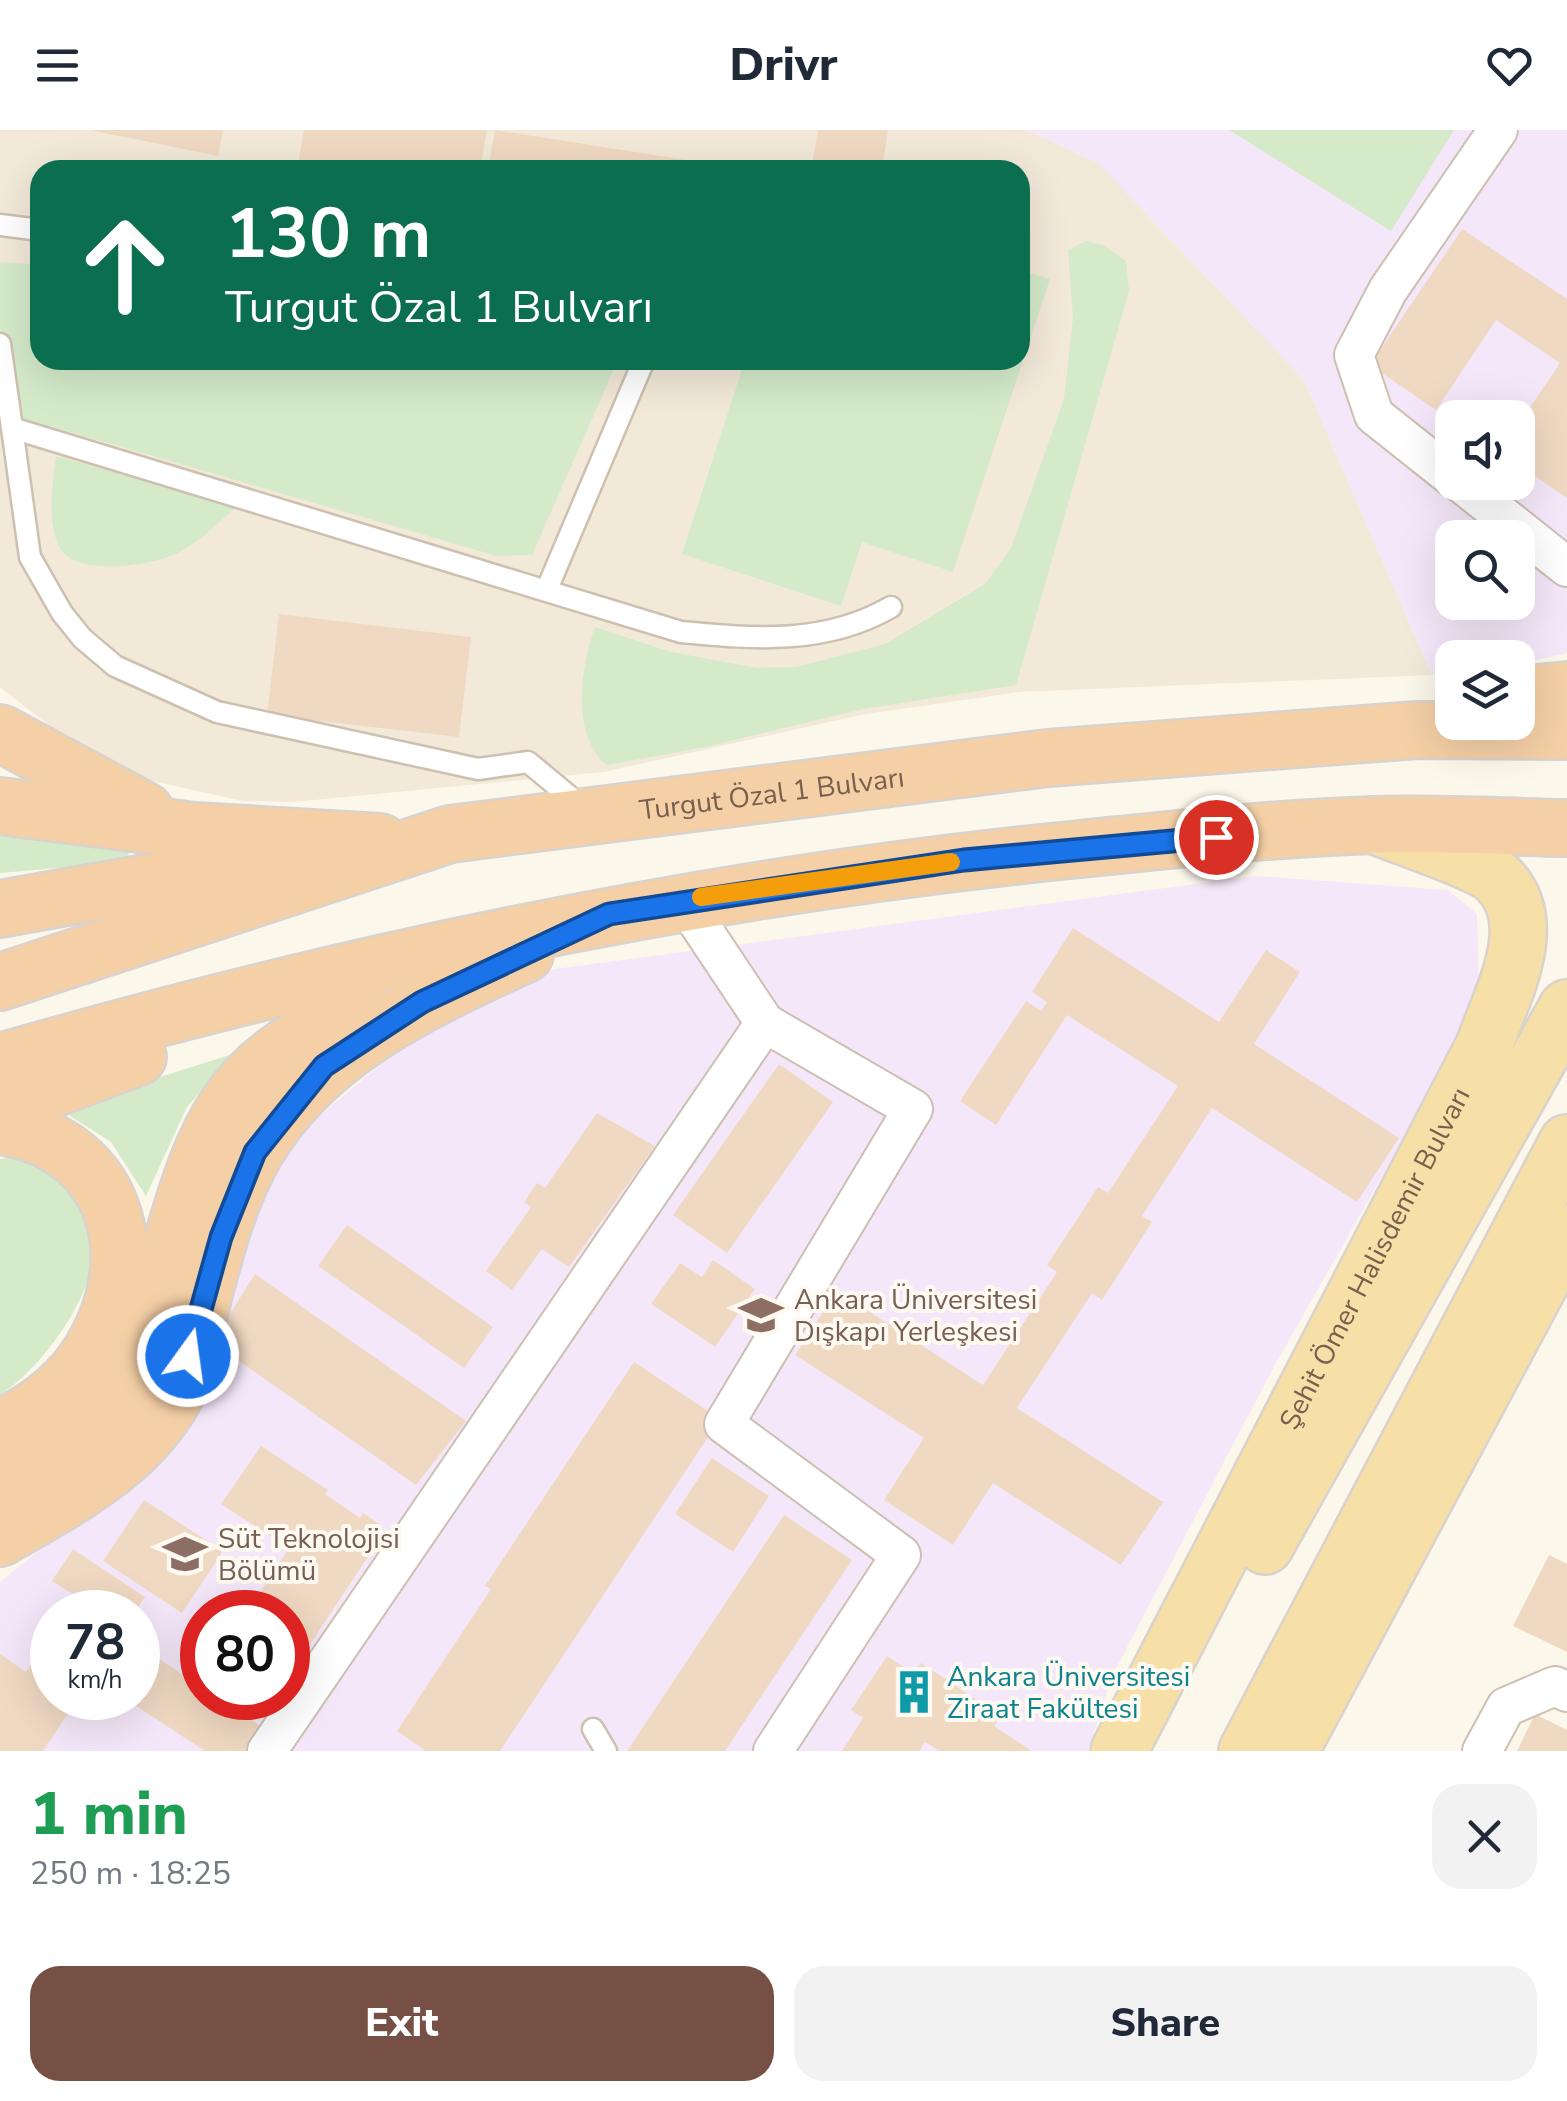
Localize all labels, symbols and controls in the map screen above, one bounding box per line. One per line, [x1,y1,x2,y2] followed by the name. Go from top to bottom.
[729,35,838,96] text: Drivr
[30,38,85,93] icon: menu
[1482,38,1537,93] icon: heart
[225,186,431,282] text: 130 m
[60,200,190,330] icon: ahead
[225,277,653,338] text: Turgut Özal 1 Bulvarı
[1435,400,1535,740] map controls
[1435,400,1535,500] button: sound
[1435,520,1535,620] button: search
[1435,640,1535,740] button: layers
[637,758,906,830] street label: Turgut Özal 1 Bulvarı
[1174,795,1259,880] pin
[1189,810,1244,865] icon: arrive
[1271,1081,1479,1436] street label: Şehit Ömer Halisdemir Bulvarı
[794,1281,1037,1351] place label: Ankara Üniversitesi Dışkapı Yerleşkesi
[737,1291,785,1339] school or university icon: Ankara Üniversitesi Dışkapı Yerleşkesi
[136,1304,240,1408] position arrow
[218,1520,400,1590] place label: Süt Teknolojisi Bölümü
[161,1530,209,1578] school or university icon: Süt Teknolojisi Bölümü
[180,1590,310,1720] speed limit sign: 80
[65,1608,125,1677] text: 78
[947,1658,1190,1728] place label: Ankara Üniversitesi Ziraat Fakültesi
[67,1663,123,1697] text: km/h
[890,1668,938,1716] building icon: Ankara Üniversitesi Ziraat Fakültesi
[30,1773,188,1855] text: 1 min
[1432,1784,1537,1889] button: close
[30,1852,231,1895] text: 250 m · 18:25
[30,1966,774,2081] button: Exit
[794,1966,1537,2081] button: Share

